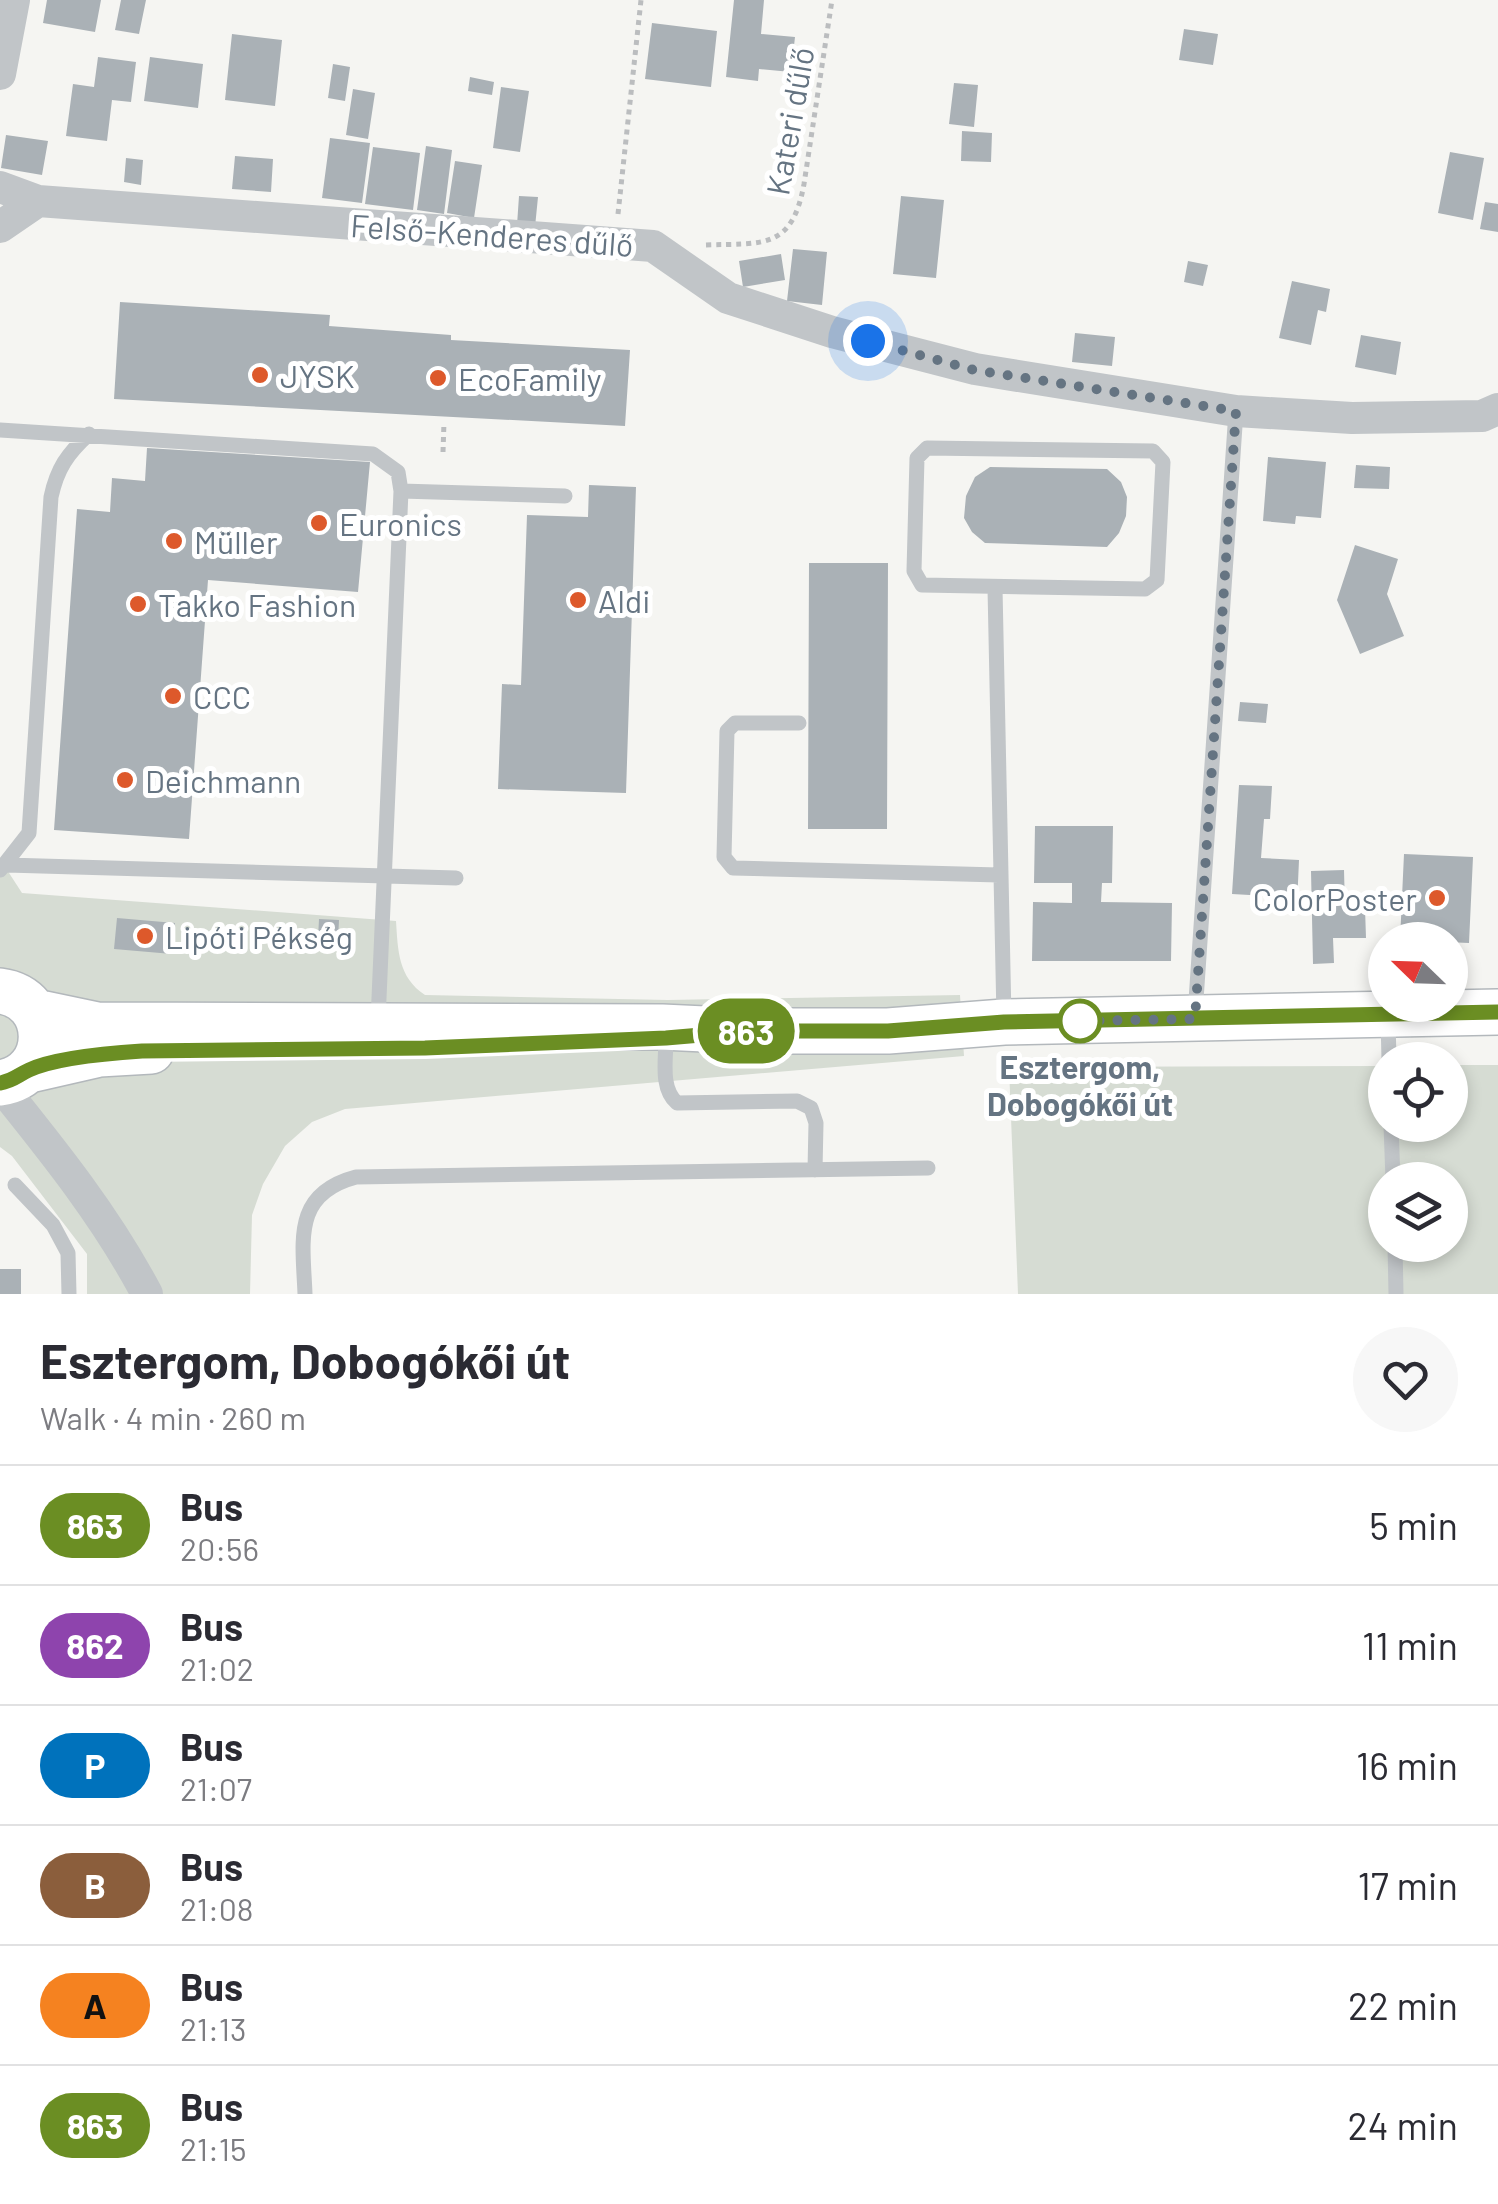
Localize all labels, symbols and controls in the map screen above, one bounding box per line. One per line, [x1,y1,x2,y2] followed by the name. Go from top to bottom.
[757,44,821,198] street label: Kateri dűlő
[349,205,635,263] street label: Felső-Kenderes dűlő
[843,316,893,366] your location
[280,356,354,394] place label: JYSK
[458,359,602,397] place label: EcoFamily
[249,364,271,386] marker: JYSK
[427,367,449,389] marker: EcoFamily
[339,504,462,542] place label: Euronics
[308,512,330,534] marker: Euronics
[194,522,278,560] place label: Müller
[163,530,185,552] marker: Müller
[598,581,650,619] place label: Aldi
[158,585,356,623] place label: Takko Fashion
[567,589,589,611] marker: Aldi
[127,593,149,615] marker: Takko Fashion
[193,677,251,715] place label: CCC
[162,685,184,707] marker: CCC
[145,761,301,799] place label: Deichmann
[114,769,136,791] marker: Deichmann
[1253,879,1417,917] place label: ColorPoster
[1426,887,1448,909] marker: ColorPoster
[165,917,353,955] place label: Lipóti Pékség
[1368,922,1468,1022] north arrow
[1368,922,1468,1262] map controls
[134,925,156,947] marker: Lipóti Pékség
[688,998,804,1064] line badge: 863
[1059,1000,1101,1042] marker: Esztergom, Dobogókői út
[718,1010,774,1052] text: 863
[1368,1042,1468,1142] button: locate
[987,1047,1173,1122] place label: Esztergom, Dobogókői út
[1368,1162,1468,1262] button: layers
[1353,1327,1458,1432] button: heart
[40,1331,570,1389] text: Esztergom, Dobogókői út
[40,1398,306,1436] text: Walk · 4 min · 260 m
[180,1483,243,1529] text: Bus
[1369,1502,1458,1548] text: 5 min
[67,1504,123,1546] text: 863
[180,1529,259,1567] text: 20:56
[180,1603,243,1649] text: Bus
[1362,1622,1458,1668] text: 11 min
[66,1624,124,1666] text: 862
[180,1649,254,1687] text: 21:02
[180,1723,243,1769] text: Bus
[1356,1742,1458,1788] text: 16 min
[85,1744,105,1786] text: P
[180,1769,252,1807] text: 21:07
[180,1843,243,1889] text: Bus
[1358,1862,1458,1908] text: 17 min
[84,1864,106,1906] text: B
[180,1889,254,1927] text: 21:08
[180,1963,243,2009] text: Bus
[1348,1982,1458,2028] text: 22 min
[83,1984,107,2026] text: A
[180,2009,246,2047] text: 21:13
[180,2083,243,2129] text: Bus
[1347,2102,1458,2148] text: 24 min
[67,2104,123,2146] text: 863
[180,2129,246,2167] text: 21:15

